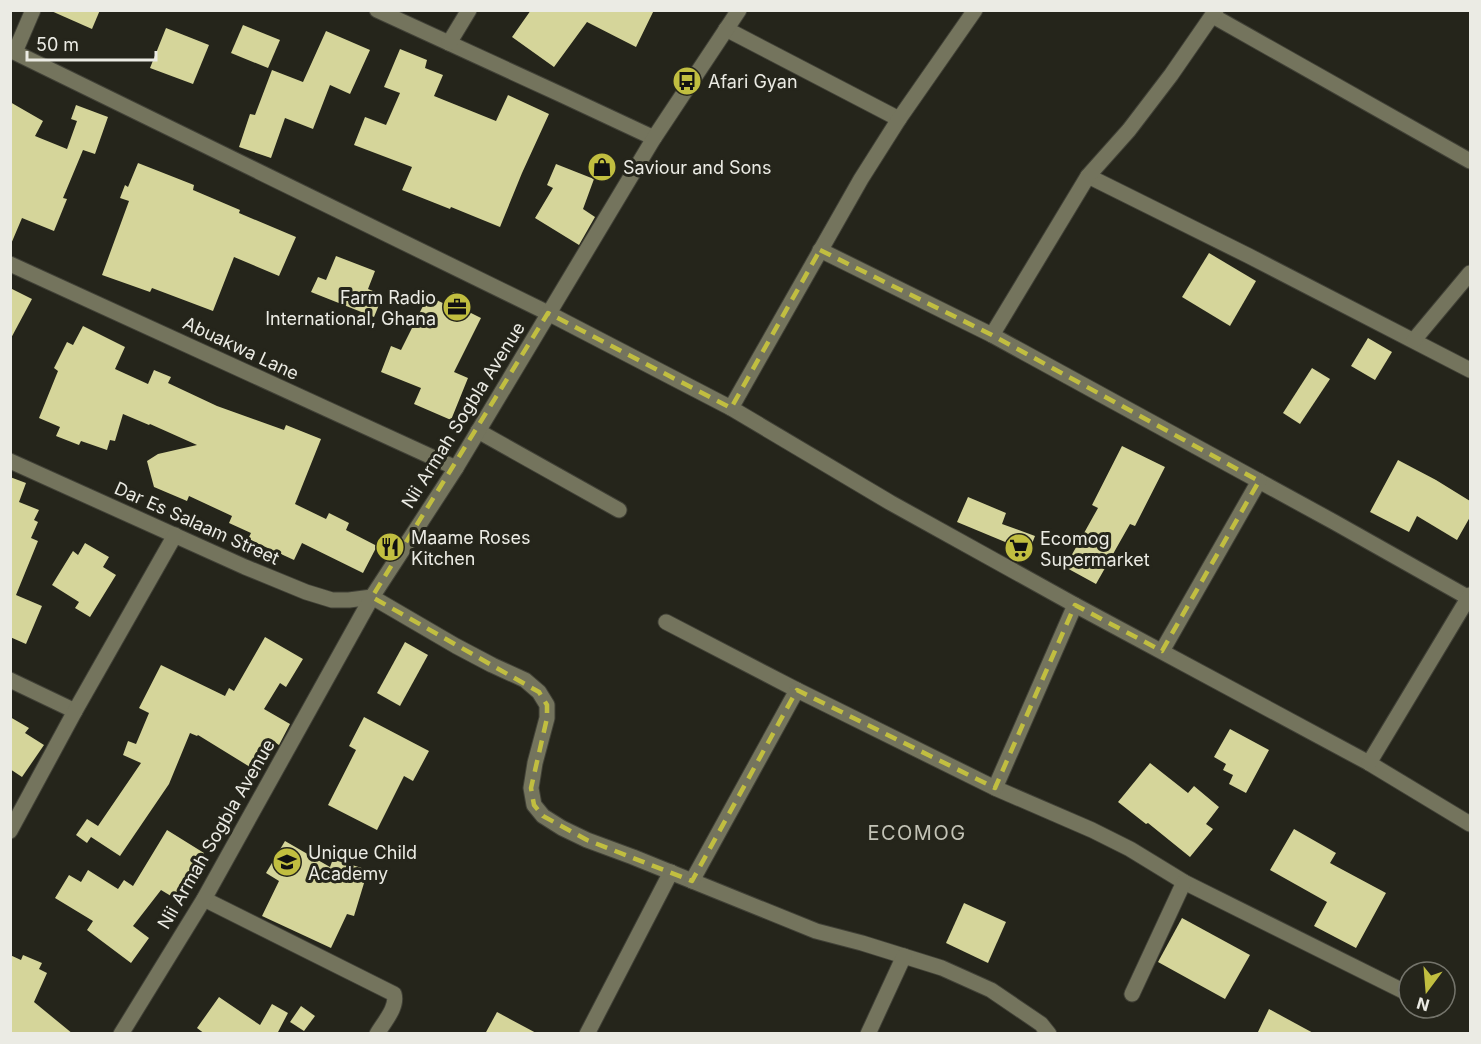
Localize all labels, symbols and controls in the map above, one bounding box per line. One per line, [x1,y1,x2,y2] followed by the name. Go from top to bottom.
[27,24,156,62] scale bar
[36,34,79,55] text: 50 m
[671,65,703,97] bus stop icon: Afari Gyan
[708,71,798,92] place label: Afari Gyan
[586,151,618,183] shop icon: Saviour and Sons
[623,157,771,178] place label: Saviour and Sons
[265,287,436,329] place label: Farm Radio International, Ghana
[441,291,473,323] office icon: Farm Radio International, Ghana
[180,312,302,384] street label: Abuakwa Lane
[397,318,529,512] street label: Nii Armah Sogbla Avenue
[111,477,283,569] street label: Dar Es Salaam Street
[411,527,530,569] place label: Maame Roses Kitchen
[1040,528,1150,570] place label: Ecomog Supermarket
[374,531,406,563] restaurant icon: Maame Roses Kitchen
[1003,532,1035,564] supermarket icon: Ecomog Supermarket
[153,735,279,933] street label: Nii Armah Sogbla Avenue
[867,821,967,845] district label: ECOMOG
[308,842,417,884] place label: Unique Child Academy
[271,846,303,878] school or university icon: Unique Child Academy
[1397,960,1457,1020] north arrow
[1414,993,1431,1016] text: N

